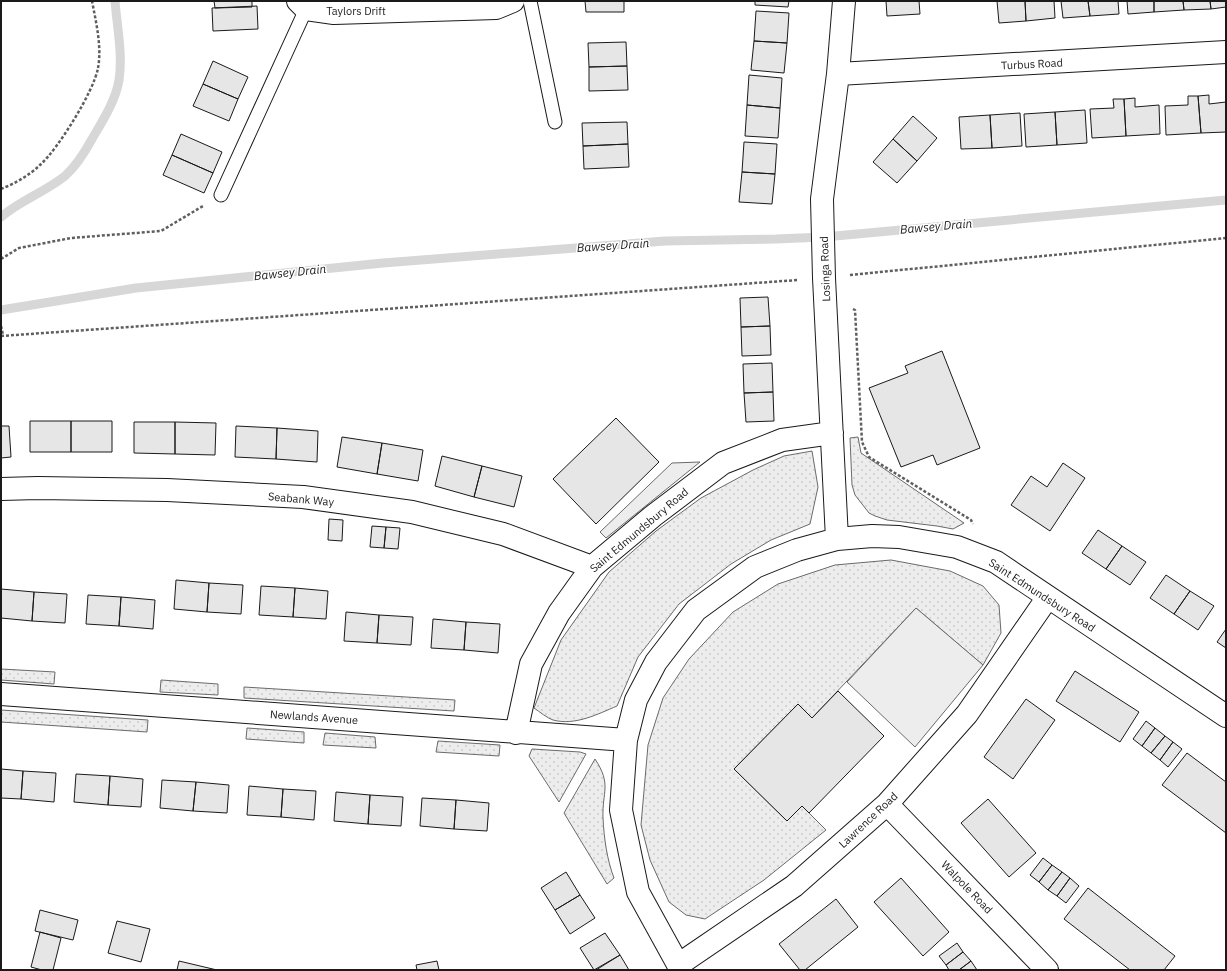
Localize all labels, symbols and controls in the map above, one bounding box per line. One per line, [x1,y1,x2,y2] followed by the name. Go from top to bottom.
[326,4,386,18] street label: Taylors Drift
[1001,55,1063,73] street label: Turbus Road
[899,215,973,237] water label: Bawsey Drain
[576,235,650,255] water label: Bawsey Drain
[817,236,833,302] street label: Losinga Road
[253,261,327,283] water label: Bawsey Drain
[587,485,691,575] street label: Saint Edmundsbury Road
[267,489,335,509] street label: Seabank Way
[986,555,1098,635] street label: Saint Edmundsbury Road
[269,707,359,727] street label: Newlands Avenue
[836,789,900,851] street label: Lawrence Road
[938,858,996,916] street label: Walpole Road

